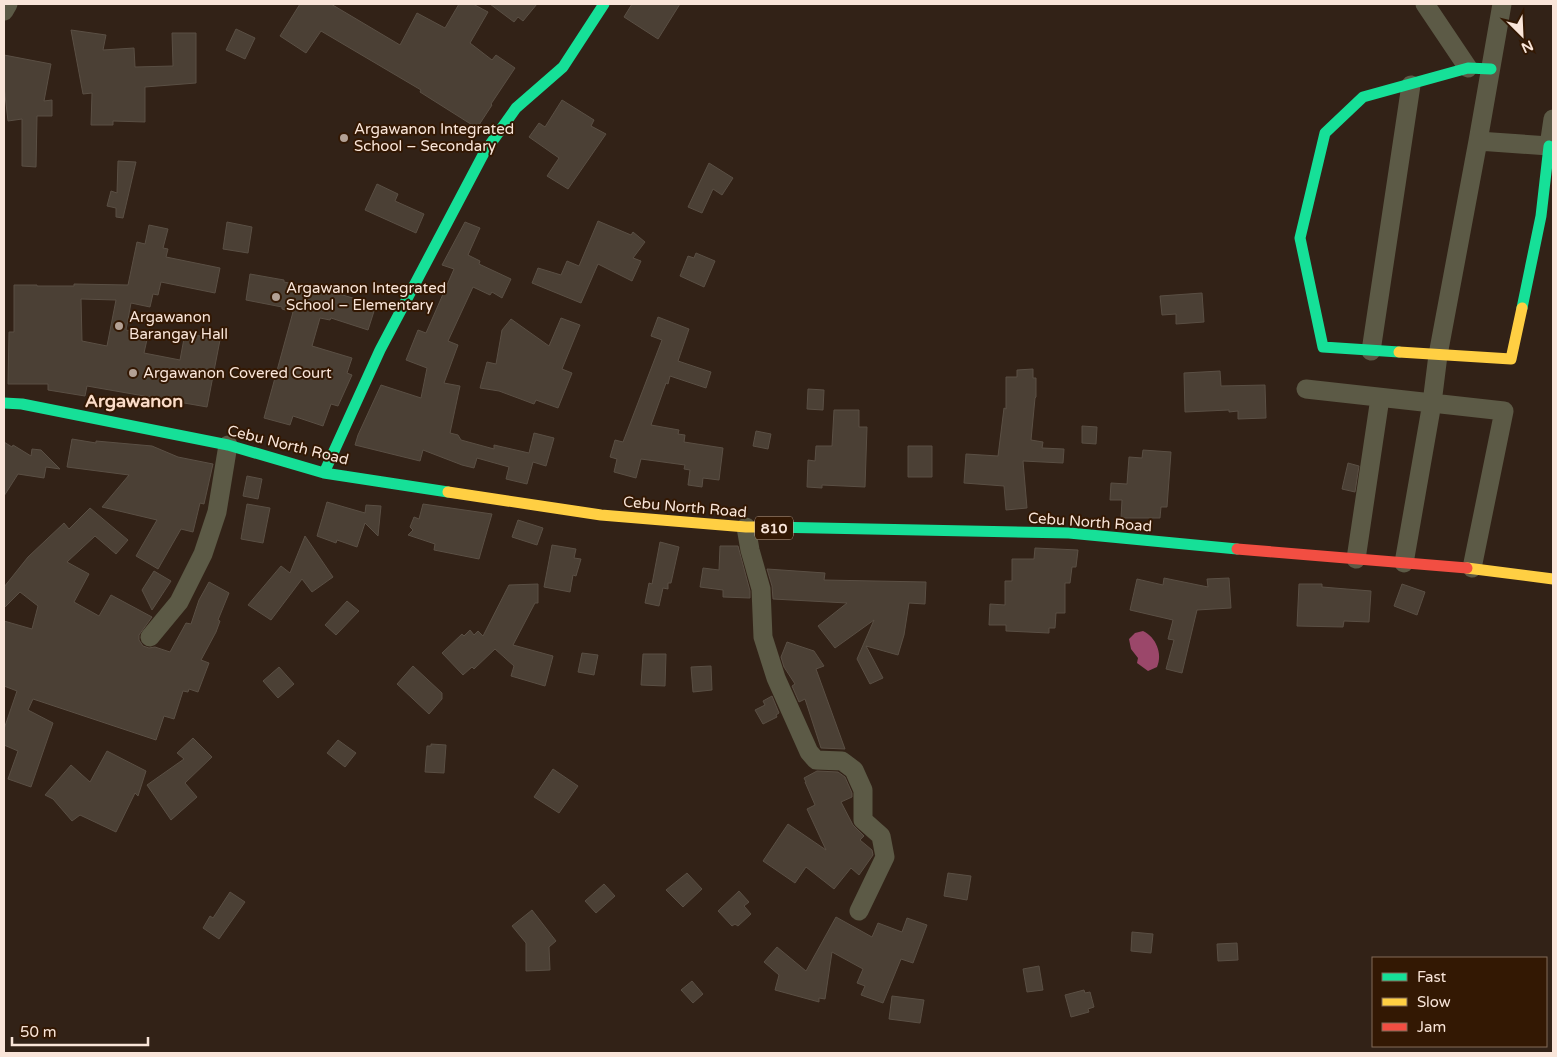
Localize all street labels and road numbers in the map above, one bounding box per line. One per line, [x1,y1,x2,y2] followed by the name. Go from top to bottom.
[225,421,351,469] street label: Cebu North Road
[622,493,748,521] street label: Cebu North Road
[1027,509,1153,535] street label: Cebu North Road
[755,516,793,540] road number: 810

